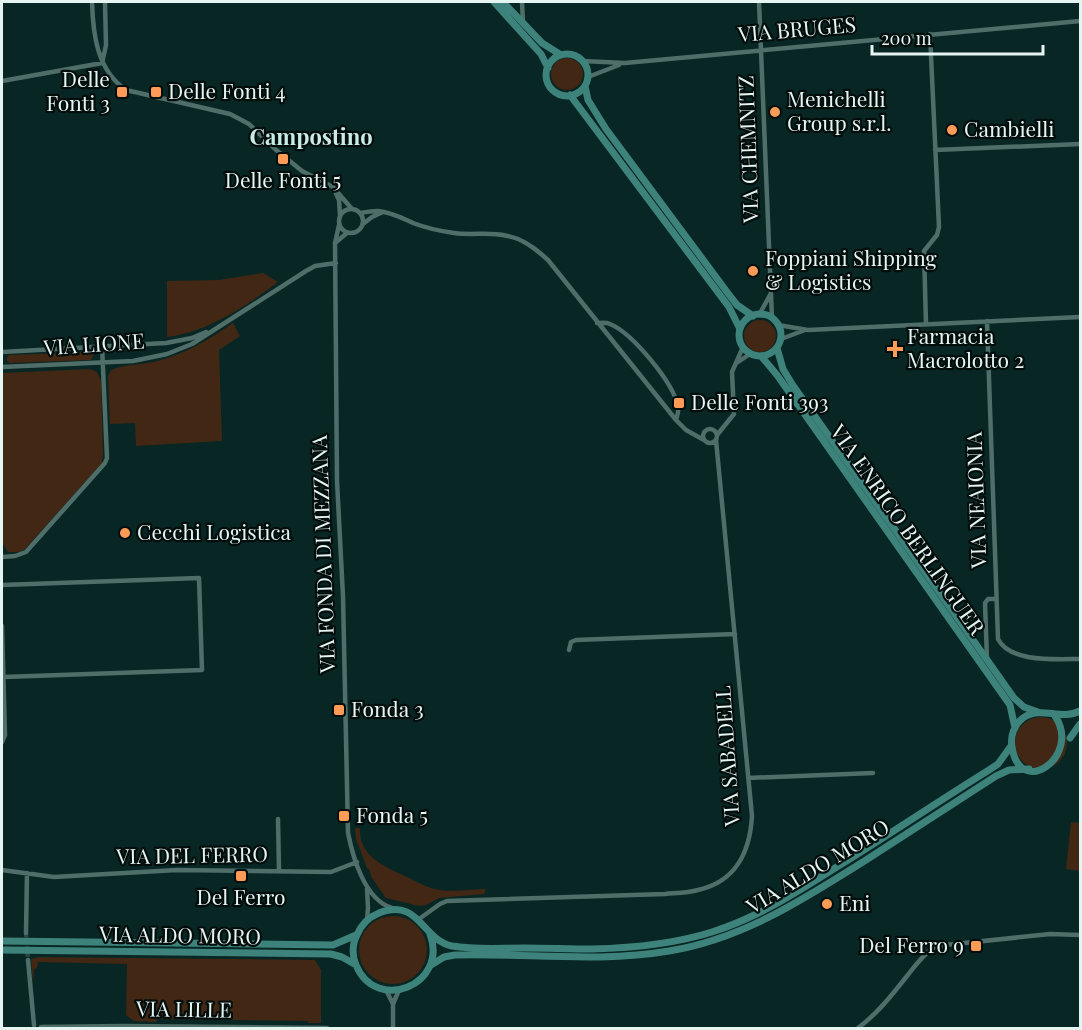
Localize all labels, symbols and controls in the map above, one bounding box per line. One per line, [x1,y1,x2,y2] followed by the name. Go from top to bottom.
[736,9,857,47] street label: VIA BRUGES
[872,18,1043,56] scale bar
[881,26,932,50] text: 200 m
[46,64,110,116] place label: Delle Fonti 3
[730,75,764,224] street label: VIA CHEMNITZ
[168,76,286,104] place label: Delle Fonti 4
[787,84,892,136] place label: Menichelli Group s.r.l.
[115,85,129,99] marker: Delle Fonti 3
[149,85,163,99] marker: Delle Fonti 4
[768,105,782,119] marker: Menichelli Group s.r.l.
[964,114,1054,142] place label: Cambielli
[249,121,373,151] district label: Campostino
[945,123,959,137] marker: Cambielli
[276,152,290,166] marker: Delle Fonti 5
[225,165,341,193] place label: Delle Fonti 5
[765,243,937,295] place label: Foppiani Shipping & Logistics
[746,264,760,278] marker: Foppiani Shipping & Logistics
[907,321,1024,373] place label: Farmacia Macrolotto 2
[41,326,145,361] street label: VIA LIONE
[888,342,902,356] marker: Farmacia Macrolotto 2
[691,387,828,415] place label: Delle Fonti 393
[672,396,686,410] marker: Delle Fonti 393
[825,417,992,640] street label: VIA ENRICO BERLINGUER
[959,430,991,570] street label: VIA NEAIONIA
[304,434,340,675] street label: VIA FONDA DI MEZZANA
[137,517,291,545] place label: Cecchi Logistica
[118,526,132,540] marker: Cecchi Logistica
[707,685,745,828] street label: VIA SABADELL
[351,694,424,722] place label: Fonda 3
[332,703,346,717] marker: Fonda 3
[356,800,428,828] place label: Fonda 5
[337,809,351,823] marker: Fonda 5
[740,812,894,919] street label: VIA ALDO MORO
[115,839,268,869] street label: VIA DEL FERRO
[234,869,248,883] marker: Del Ferro
[197,882,285,910] place label: Del Ferro
[839,888,870,916] place label: Eni
[820,897,834,911] marker: Eni
[98,919,261,949] street label: VIA ALDO MORO
[859,930,964,958] place label: Del Ferro 9
[969,939,983,953] marker: Del Ferro 9
[135,993,232,1023] street label: VIA LILLE

